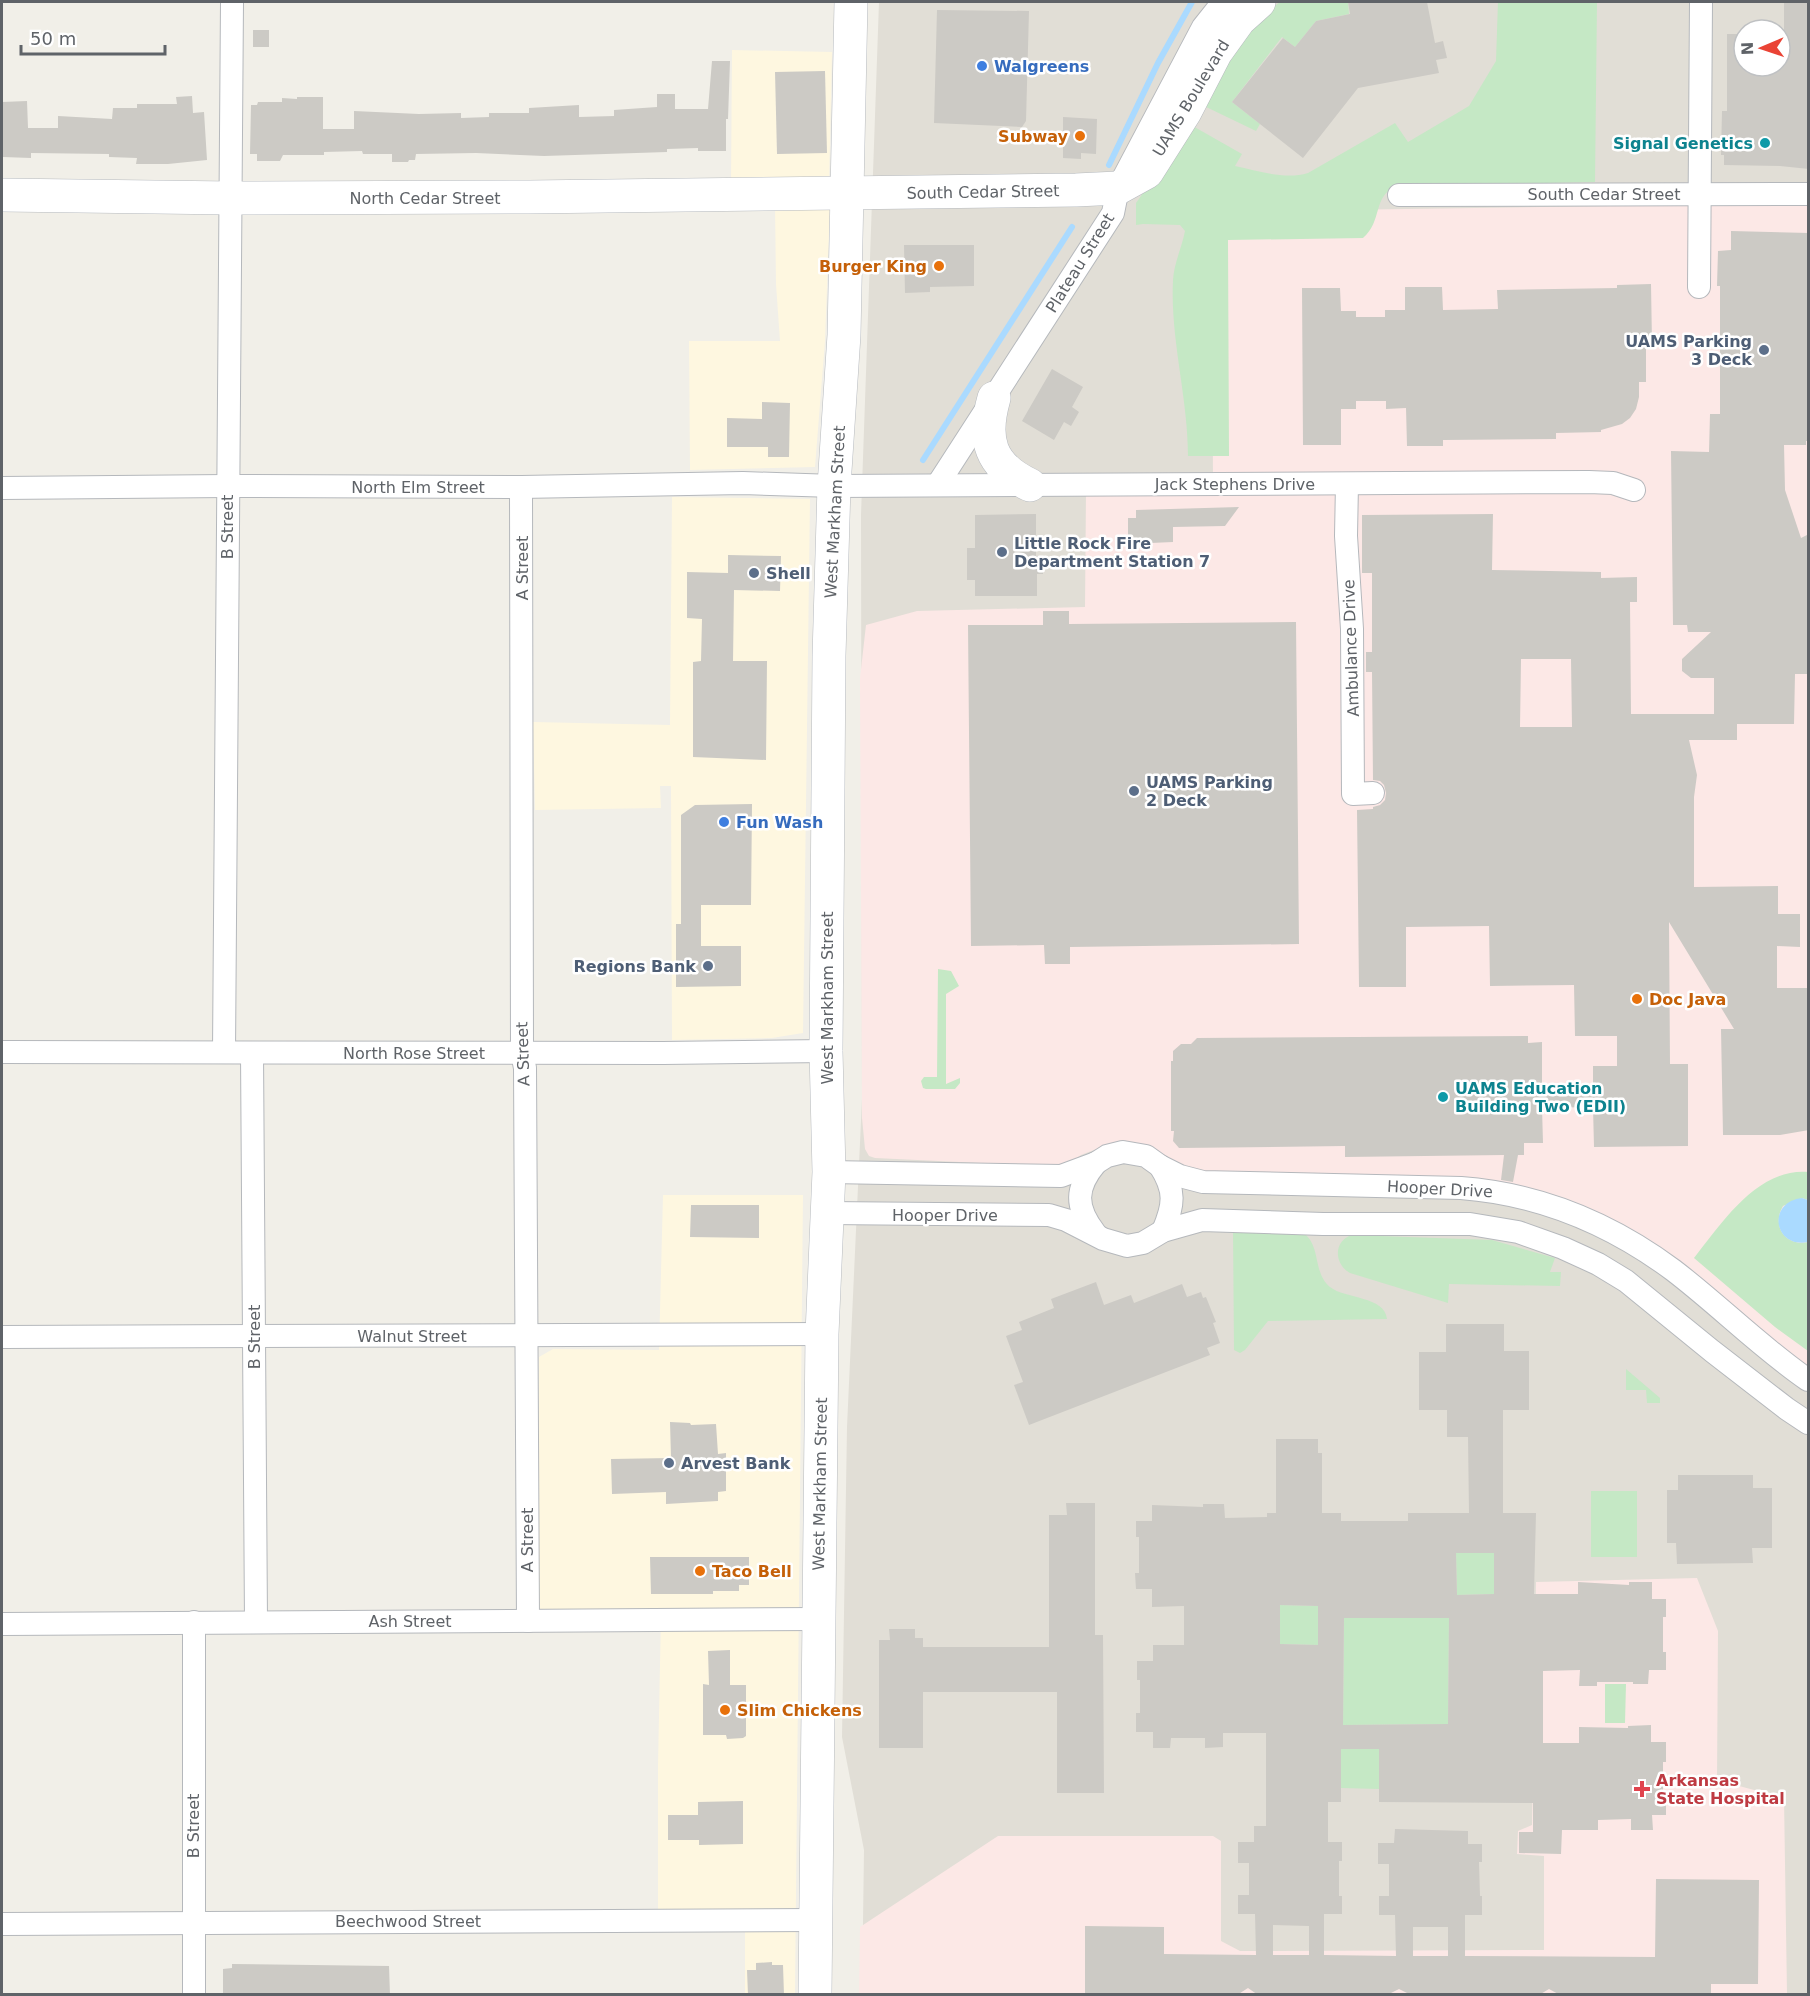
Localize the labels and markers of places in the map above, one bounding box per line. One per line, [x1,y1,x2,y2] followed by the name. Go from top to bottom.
[994,57,1089,76] place label: Walgreens
[975,59,989,73] marker: Walgreens
[998,127,1069,146] place label: Subway
[1073,129,1087,143] marker: Subway
[1613,134,1753,153] place label: Signal Genetics
[1758,136,1772,150] marker: Signal Genetics
[819,257,927,276] place label: Burger King
[932,259,946,273] marker: Burger King
[1625,332,1752,369] place label: UAMS Parking 3 Deck
[1757,343,1771,357] marker: UAMS Parking 3 Deck
[1014,534,1210,571] place label: Little Rock Fire Department Station 7
[995,545,1009,559] marker: Little Rock Fire Department Station 7
[766,564,811,583] place label: Shell
[747,566,761,580] marker: Shell
[1146,773,1273,810] place label: UAMS Parking 2 Deck
[1127,784,1141,798] marker: UAMS Parking 2 Deck
[736,813,823,832] place label: Fun Wash
[717,815,731,829] marker: Fun Wash
[573,957,696,976] place label: Regions Bank
[701,959,715,973] marker: Regions Bank
[1649,990,1726,1009] place label: Doc Java
[1630,992,1644,1006] marker: Doc Java
[1455,1079,1626,1116] place label: UAMS Education Building Two (EDII)
[1436,1090,1450,1104] marker: UAMS Education Building Two (EDII)
[681,1454,791,1473] place label: Arvest Bank
[662,1456,676,1470] marker: Arvest Bank
[712,1562,792,1581] place label: Taco Bell
[693,1564,707,1578] marker: Taco Bell
[737,1701,862,1720] place label: Slim Chickens
[718,1703,732,1717] marker: Slim Chickens
[1656,1771,1785,1808] place label: Arkansas State Hospital
[1633,1780,1651,1798] marker: Arkansas State Hospital

